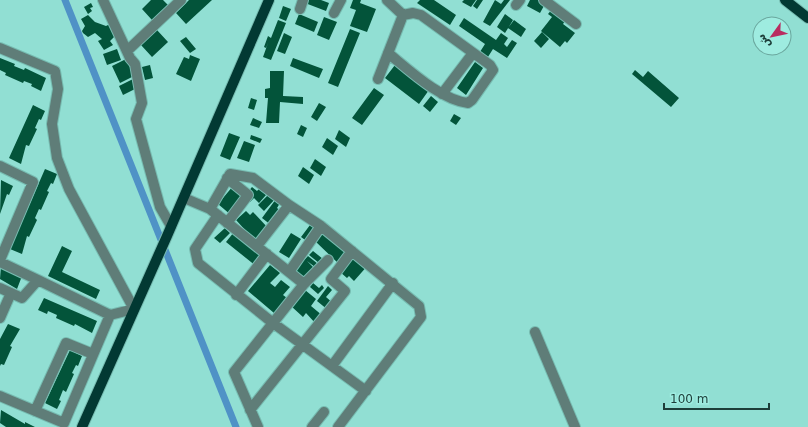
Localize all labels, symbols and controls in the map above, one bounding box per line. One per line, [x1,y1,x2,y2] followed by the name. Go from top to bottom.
[752,16,792,56] north arrow
[754,31,774,51] text: ش
[664,385,769,411] scale bar
[670,392,708,406] text: 100 m

